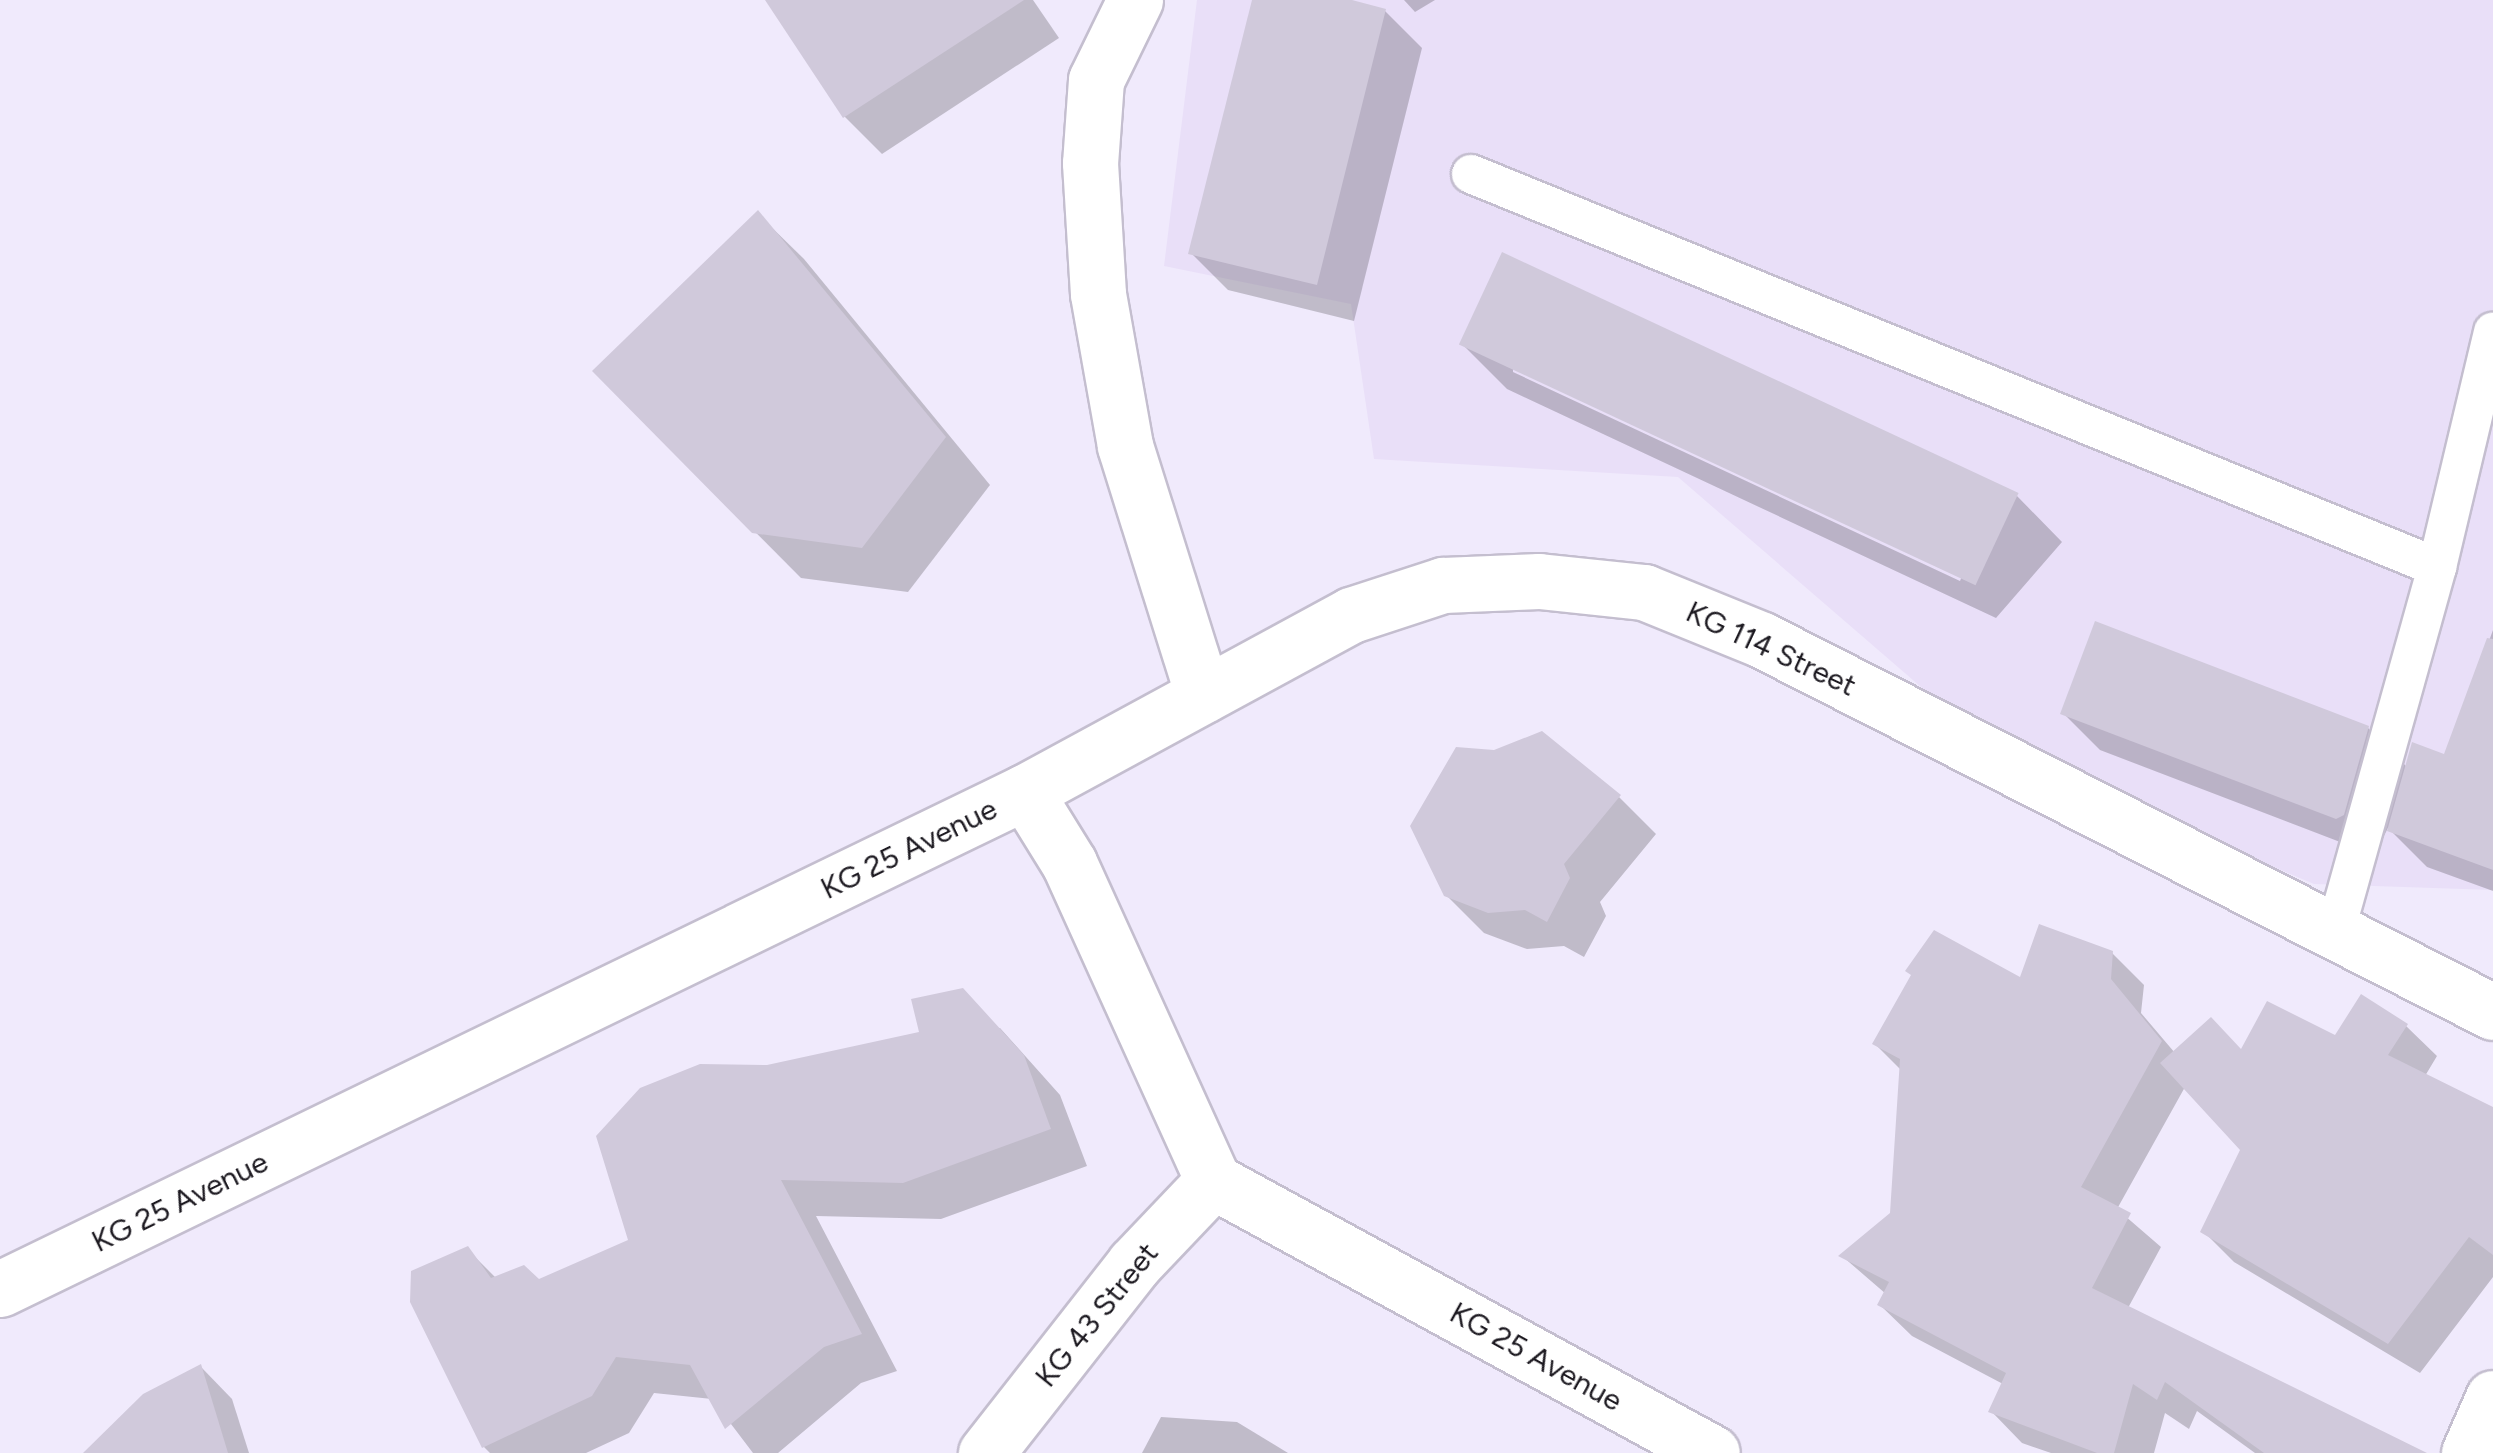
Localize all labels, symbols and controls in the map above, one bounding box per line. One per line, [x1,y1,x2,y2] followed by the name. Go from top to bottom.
[1680,594,1862,704] street label: KG 114 Street
[815,791,1003,907] street label: KG 25 Avenue
[86,1144,274,1260] street label: KG 25 Avenue
[1028,1236,1166,1394] street label: KG 43 Street
[1444,1295,1628,1419] street label: KG 25 Avenue

